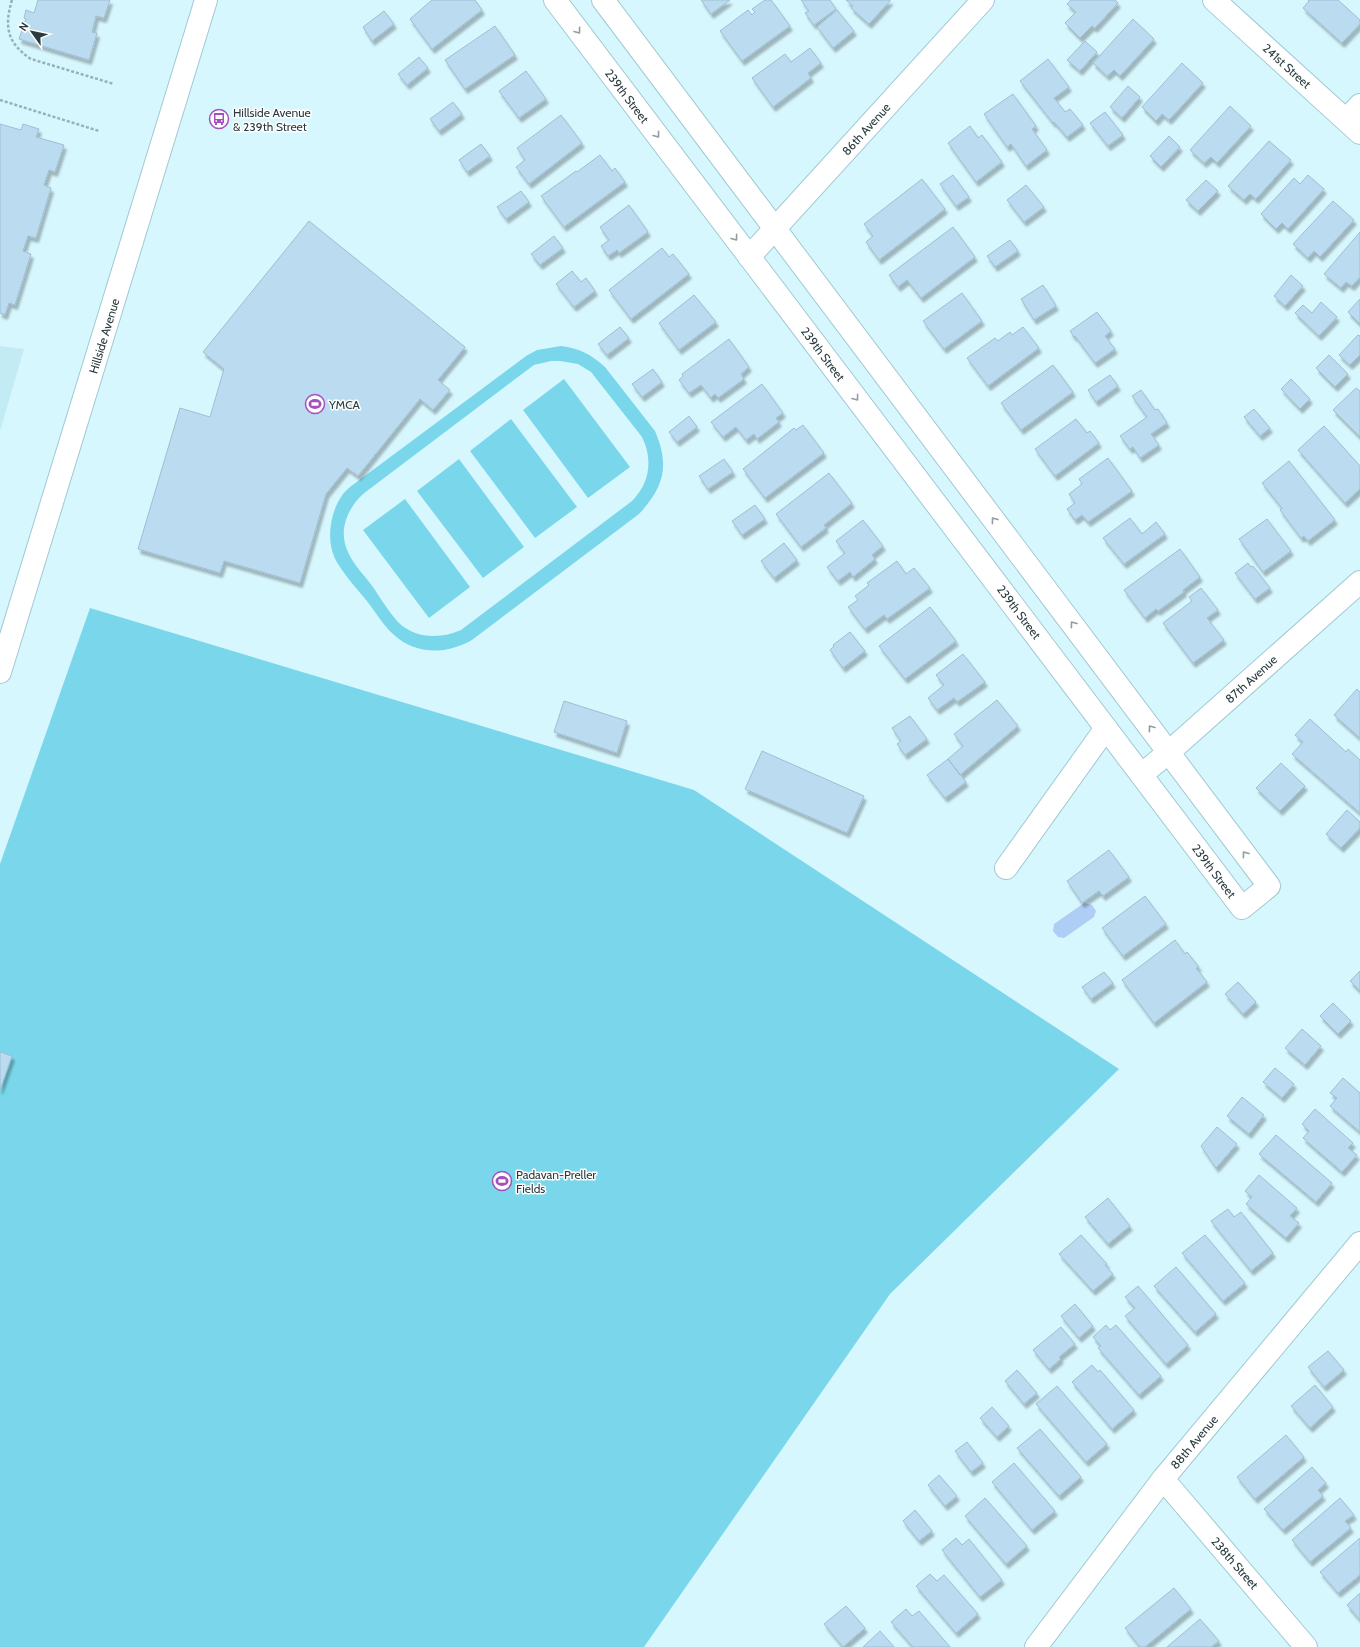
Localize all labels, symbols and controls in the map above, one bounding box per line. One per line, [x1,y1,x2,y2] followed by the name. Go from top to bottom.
[12,12,52,52] north arrow
[16,19,32,34] text: N
[574,27,581,34] one-way arrow
[1260,40,1314,92] street label: 241st Street
[602,66,652,126] street label: 239th Street
[839,100,893,158] street label: 86th Avenue
[233,105,311,134] place label: Hillside Avenue & 239th Street
[208,108,230,130] bus stop icon: Hillside Avenue & 239th Street
[652,130,659,137] one-way arrow
[730,234,737,241] one-way arrow
[85,297,123,375] street label: Hillside Avenue
[798,324,848,384] street label: 239th Street
[304,393,326,415] sports icon: YMCA
[851,393,858,400] one-way arrow
[328,397,361,412] place label: YMCA
[992,518,999,525] one-way arrow
[994,582,1044,642] street label: 239th Street
[1070,621,1077,628] one-way arrow
[1222,652,1280,706] street label: 87th Avenue
[1148,725,1155,732] one-way arrow
[1189,841,1239,901] street label: 239th Street
[1243,852,1250,859] one-way arrow
[516,1167,596,1196] place label: Padavan-Preller Fields
[491,1170,513,1192] sports icon: Padavan-Preller Fields
[1167,1412,1221,1472] street label: 88th Avenue
[1208,1534,1262,1592] street label: 238th Street

